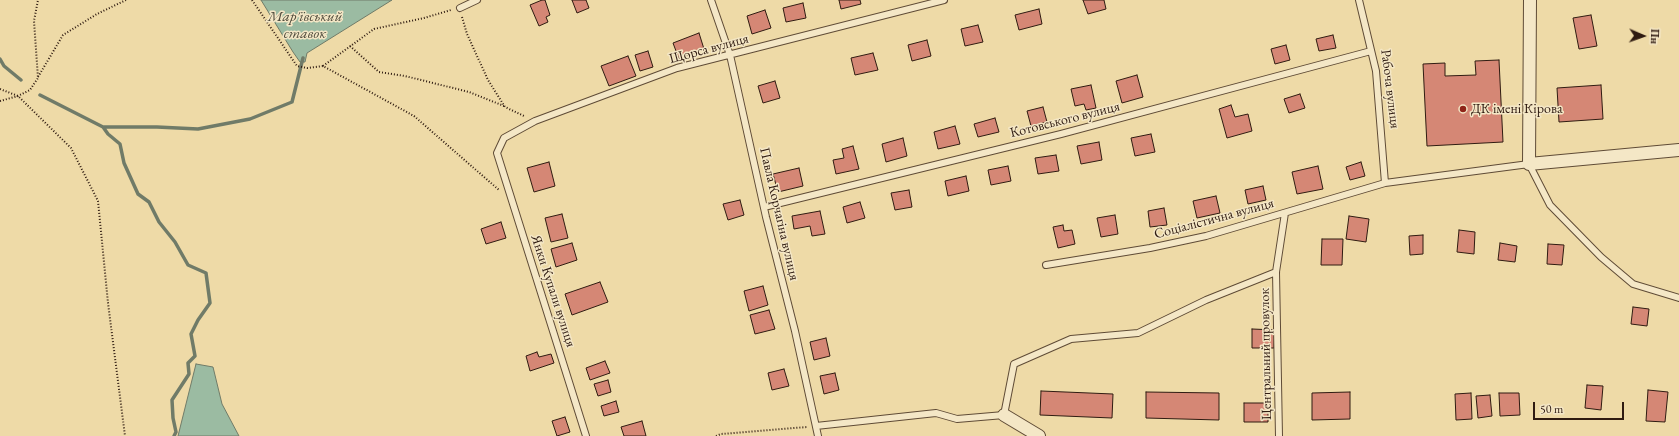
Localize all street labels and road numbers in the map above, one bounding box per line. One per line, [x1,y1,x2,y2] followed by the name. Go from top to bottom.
[667,30,751,68] street label: Щорса вулиця
[1377,48,1403,130] street label: Рабоча вулиця
[1008,98,1122,142] street label: Котовського вулиця
[755,146,803,282] street label: Павла Корчагіна вулиця
[1152,195,1276,243] street label: Соціалістична вулиця
[527,233,579,349] street label: Янки Купали вулиця
[1256,288,1276,420] street label: Центральний провулок

